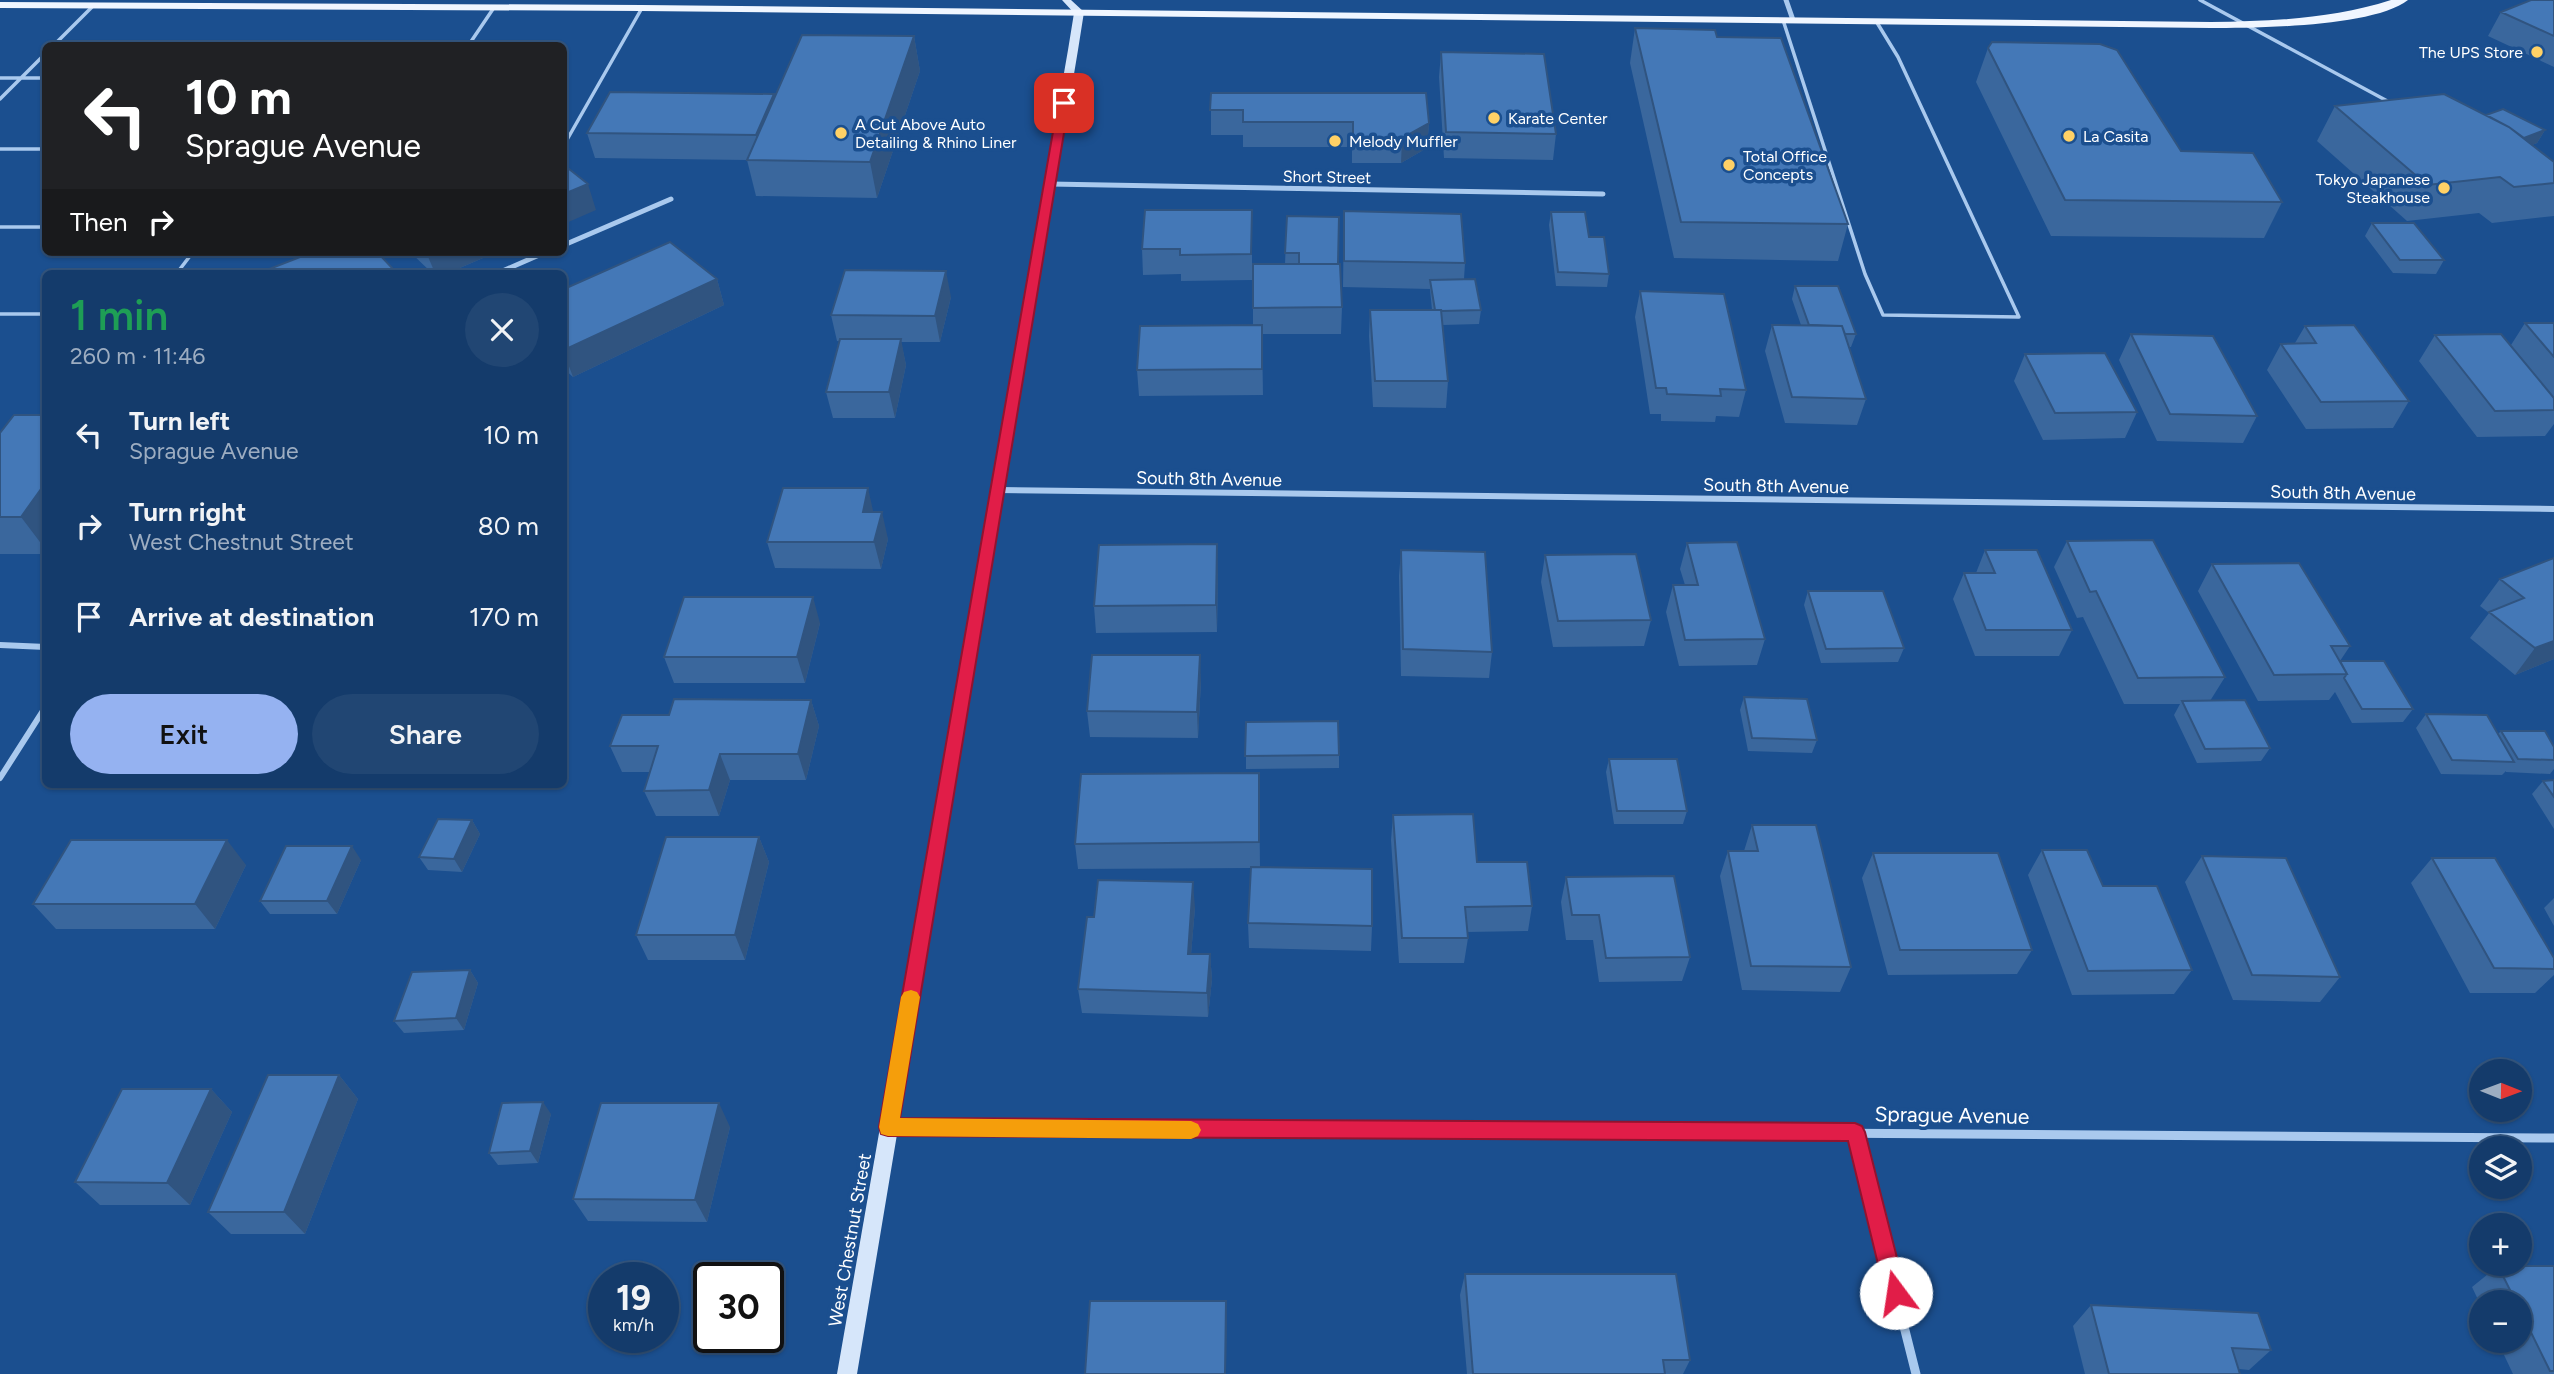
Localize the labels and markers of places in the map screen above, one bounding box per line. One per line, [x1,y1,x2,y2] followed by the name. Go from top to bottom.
[2419,43,2523,62] place label: The UPS Store
[2529,44,2545,60] marker: The UPS Store
[1034,73,1094,133] pin
[1508,109,1608,128] place label: Karate Center
[1486,110,1502,126] marker: Karate Center
[855,115,1017,152] place label: A Cut Above Auto Detailing & Rhino Liner
[833,125,849,141] marker: A Cut Above Auto Detailing & Rhino Liner
[2083,127,2148,146] place label: La Casita
[2061,128,2077,144] marker: La Casita
[1349,132,1458,151] place label: Melody Muffler
[1327,133,1343,149] marker: Melody Muffler
[1743,147,1827,184] place label: Total Office Concepts
[1721,157,1737,173] marker: Total Office Concepts
[2316,170,2430,207] place label: Tokyo Japanese Steakhouse
[2436,180,2452,196] marker: Tokyo Japanese Steakhouse

